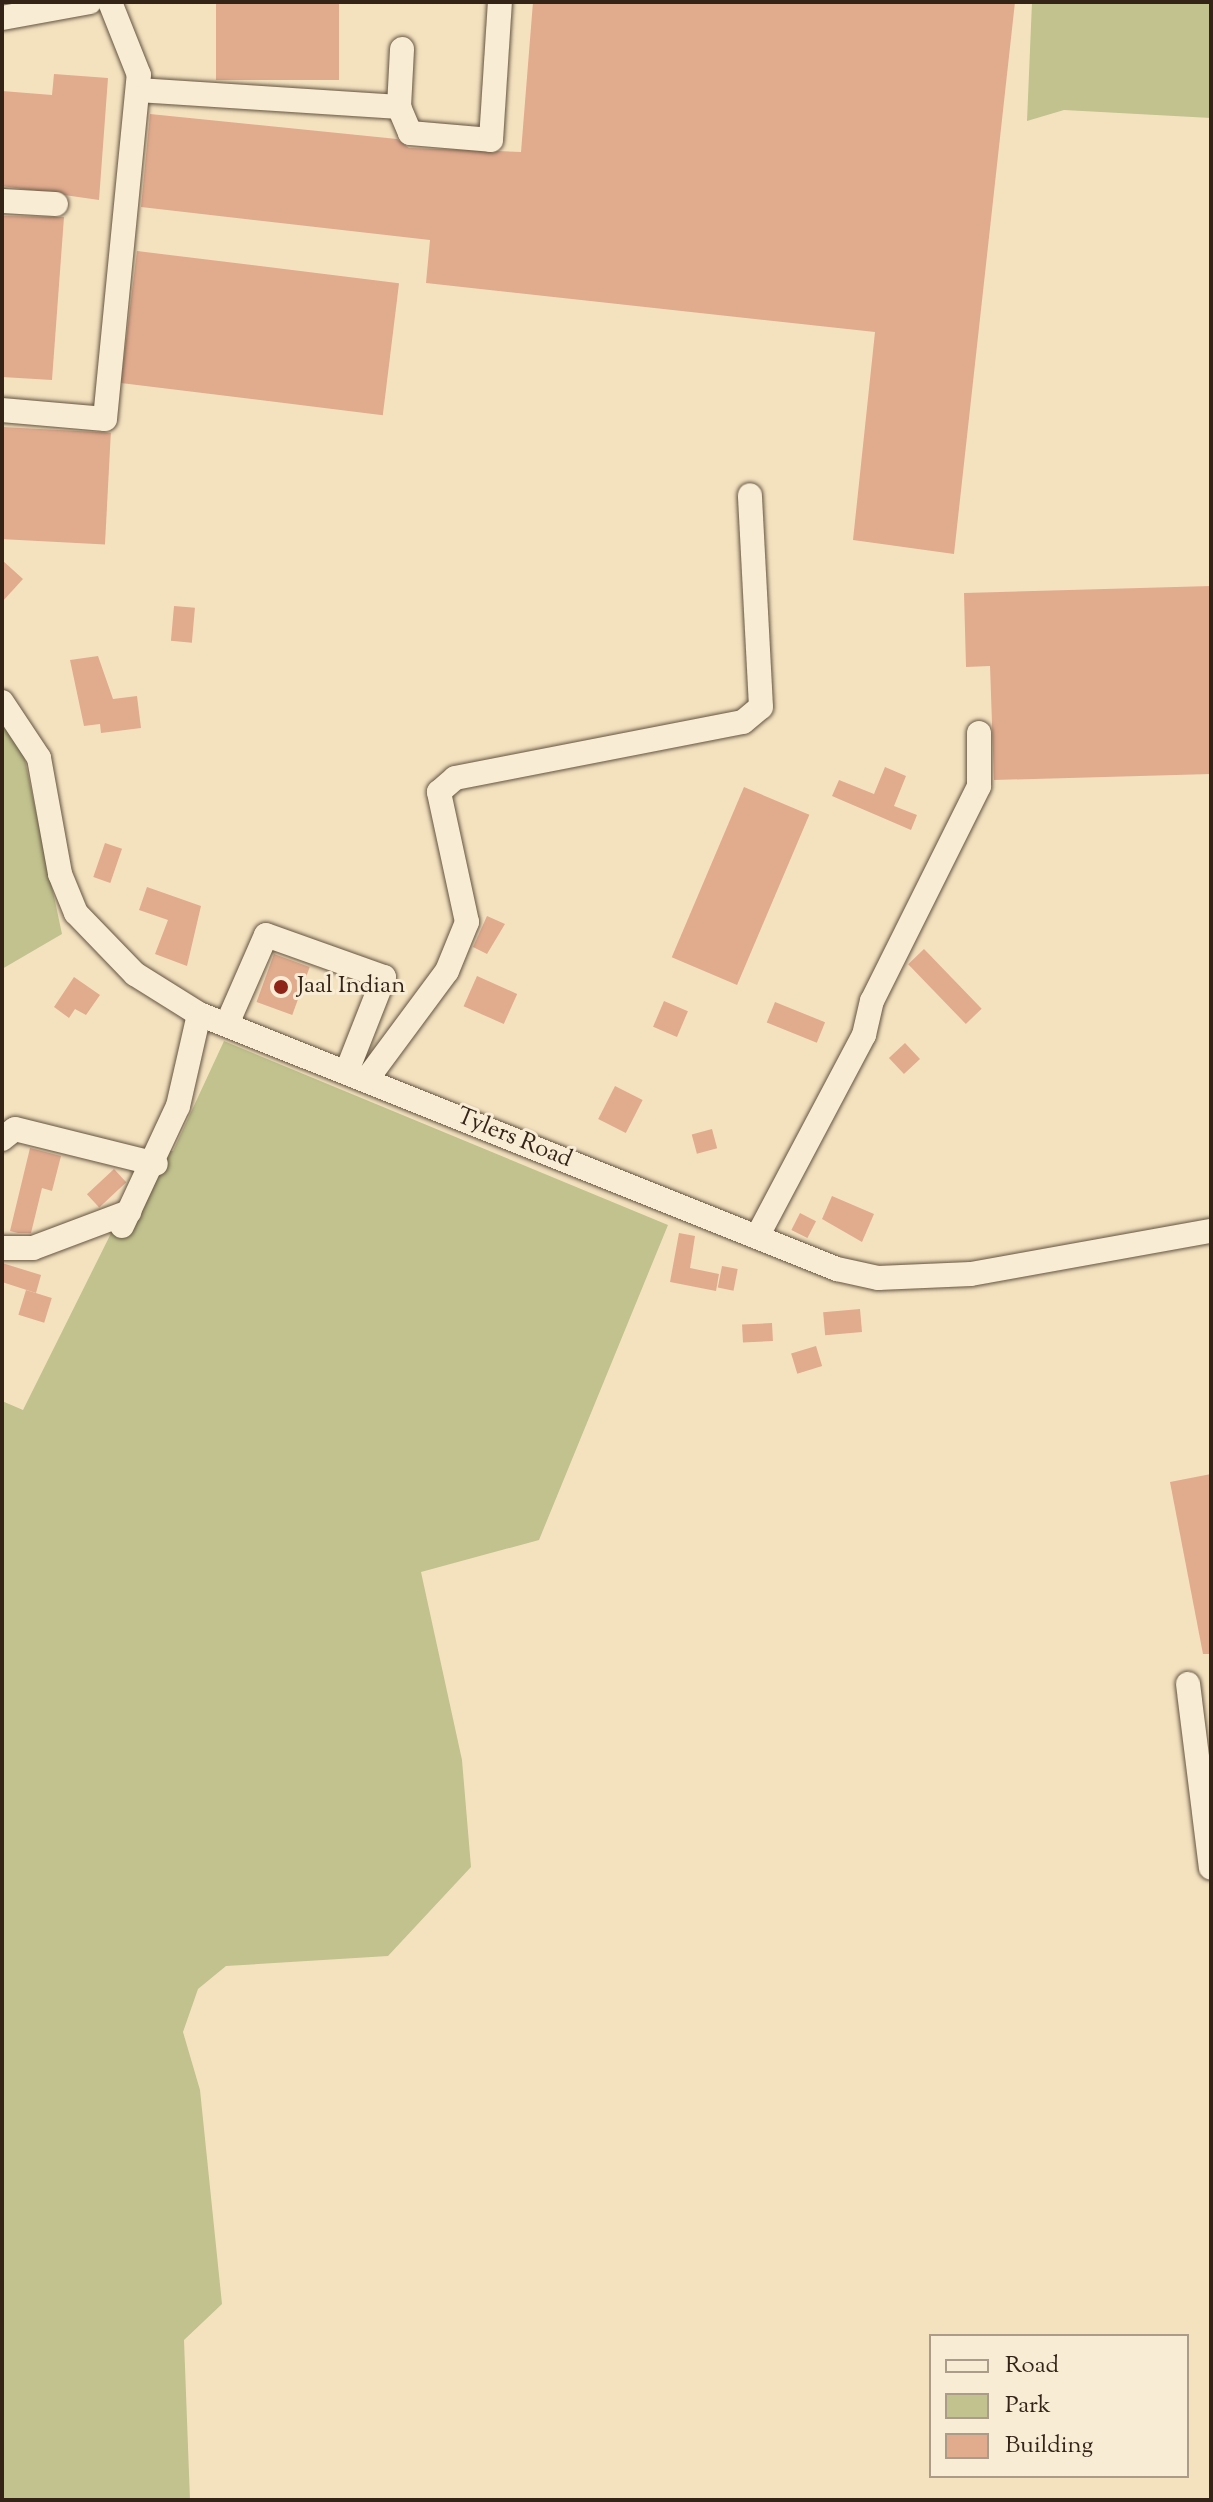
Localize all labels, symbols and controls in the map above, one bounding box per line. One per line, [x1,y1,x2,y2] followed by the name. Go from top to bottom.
[297,973,405,1001] place label: Jaal Indian
[272,978,290,996] marker: Jaal Indian
[452,1103,576,1175] street label: Tylers Road
[929,2334,1189,2478] legend
[1005,2349,1059,2383] text: Road
[1005,2389,1051,2423] text: Park
[1005,2429,1093,2463] text: Building

